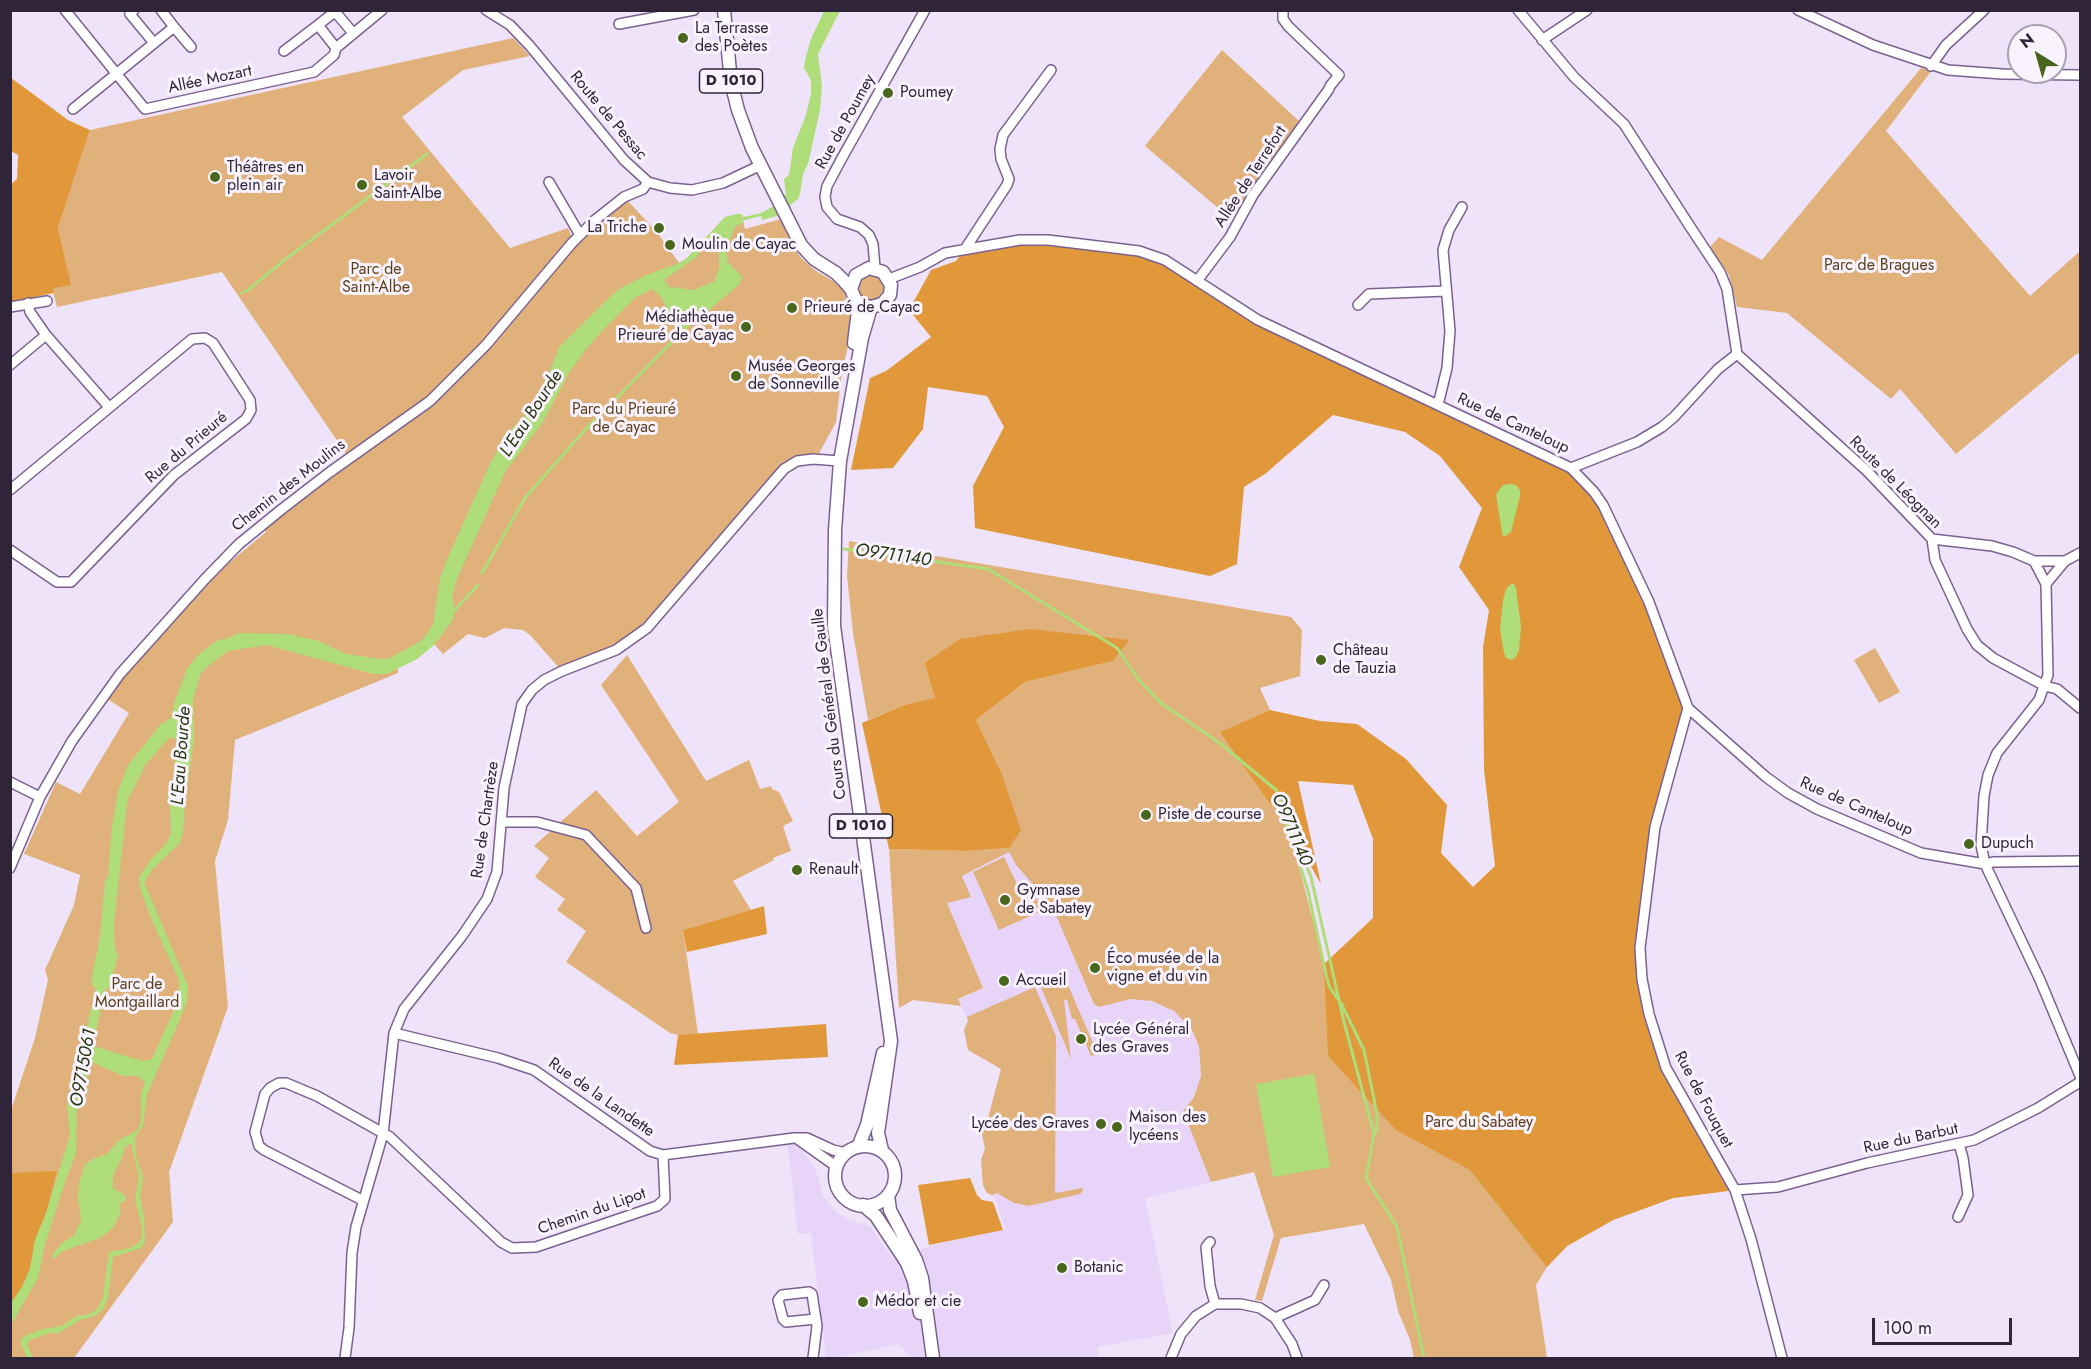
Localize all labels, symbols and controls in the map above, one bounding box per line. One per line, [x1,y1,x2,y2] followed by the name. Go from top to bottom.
[695,19,769,57] place label: La Terrasse des Poètes
[2007,24,2067,84] north arrow
[2015,28,2039,54] text: N
[676,31,690,45] marker: La Terrasse des Poètes
[166,62,254,98] street label: Allée Mozart
[565,68,651,164] street label: Route de Pessac
[700,69,762,93] road number: D 1010
[812,71,880,173] street label: Rue de Poumey
[900,83,953,103] place label: Poumey
[881,86,895,100] marker: Poumey
[1211,123,1291,231] street label: Allée de Terrefort
[227,158,304,196] place label: Théâtres en plein air
[374,166,442,204] place label: Lavoir Saint-Albe
[208,170,222,184] marker: Théâtres en plein air
[355,178,369,192] marker: Lavoir Saint-Albe
[587,218,647,238] place label: La Triche
[652,221,666,235] marker: La Triche
[682,235,796,255] place label: Moulin de Cayac
[663,238,677,252] marker: Moulin de Cayac
[1824,256,1934,276] park label: Parc de Bragues
[342,260,410,298] park label: Parc de Saint-Albe
[804,298,920,318] place label: Prieuré de Cayac
[785,301,799,315] marker: Prieuré de Cayac
[618,308,734,346] place label: Médiathèque Prieuré de Cayac
[739,320,753,334] marker: Médiathèque Prieuré de Cayac
[748,357,856,395] place label: Musée Georges de Sonneville
[496,367,568,461] water label: L'Eau Bourde
[729,369,743,383] marker: Musée Georges de Sonneville
[1454,390,1572,458] street label: Rue de Canteloup
[572,400,676,438] park label: Parc du Prieuré de Cayac
[142,408,232,488] street label: Rue du Prieuré
[1845,433,1945,533] street label: Route de Léognan
[228,436,350,536] street label: Chemin des Moulins
[853,540,933,572] water label: O9711140
[809,607,851,801] street label: Cours du Général de Gaulle
[1333,641,1396,679] place label: Château de Tauzia
[1314,653,1328,667] marker: Château de Tauzia
[168,706,196,806] water label: L'Eau Bourde
[468,760,504,880] street label: Rue de Chartrèze
[1797,773,1915,841] street label: Rue de Canteloup
[1266,790,1316,870] water label: O9711140
[1158,805,1261,825] place label: Piste de course
[1139,808,1153,822] marker: Piste de course
[830,814,892,838] road number: D 1010
[1981,834,2034,854] place label: Dupuch
[1962,837,1976,851] marker: Dupuch
[809,860,858,880] place label: Renault
[790,863,804,877] marker: Renault
[1017,881,1091,919] place label: Gymnase de Sabatey
[998,893,1012,907] marker: Gymnase de Sabatey
[1107,949,1219,987] place label: Éco musée de la vigne et du vin
[1088,961,1102,975] marker: Éco musée de la vigne et du vin
[1016,971,1066,991] place label: Accueil
[997,974,1011,988] marker: Accueil
[95,975,179,1013] park label: Parc de Montgaillard
[1093,1020,1189,1058] place label: Lycée Général des Graves
[67,1027,101,1109] water label: O9715061
[1074,1032,1088,1046] marker: Lycée Général des Graves
[1669,1048,1737,1152] street label: Rue de Fouquet
[544,1054,658,1142] street label: Rue de la Landette
[1129,1108,1206,1146] place label: Maison des lycéens
[1425,1113,1533,1133] park label: Parc du Sabatey
[971,1114,1089,1134] place label: Lycée des Graves
[1094,1117,1108,1131] marker: Lycée des Graves
[1110,1120,1124,1134] marker: Maison des lycéens
[1862,1120,1960,1158] street label: Rue du Barbut
[536,1185,648,1239] street label: Chemin du Lipot
[1074,1258,1123,1278] place label: Botanic
[1055,1261,1069,1275] marker: Botanic
[875,1292,961,1312] place label: Médor et cie
[856,1295,870,1309] marker: Médor et cie
[1875,1306,2014,1344] scale bar
[1883,1315,1932,1341] text: 100 m

